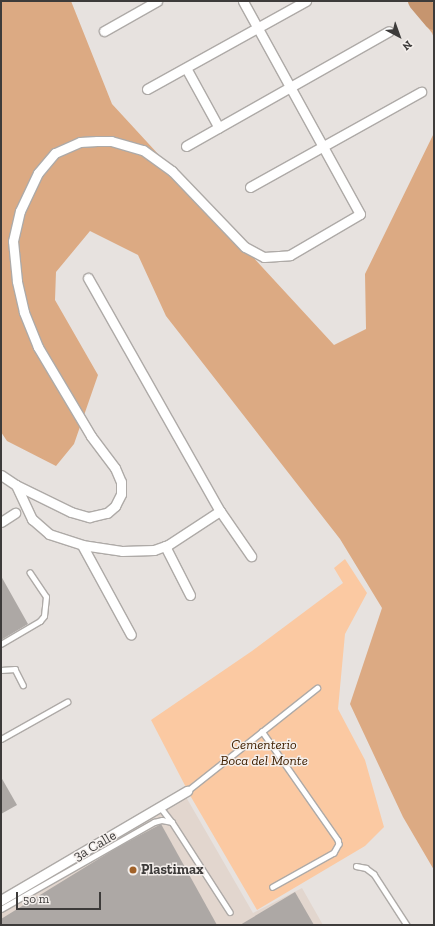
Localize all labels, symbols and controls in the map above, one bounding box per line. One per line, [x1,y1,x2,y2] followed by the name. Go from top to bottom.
[379,16,419,56] north arrow
[400,38,415,53] text: N
[220,737,308,770] park label: Cementerio Boca del Monte
[71,827,119,865] street label: 3a Calle
[141,862,203,878] place label: Plastimax
[128,865,138,875] marker: Plastimax
[18,884,103,910] scale bar
[23,892,49,906] text: 50 m

